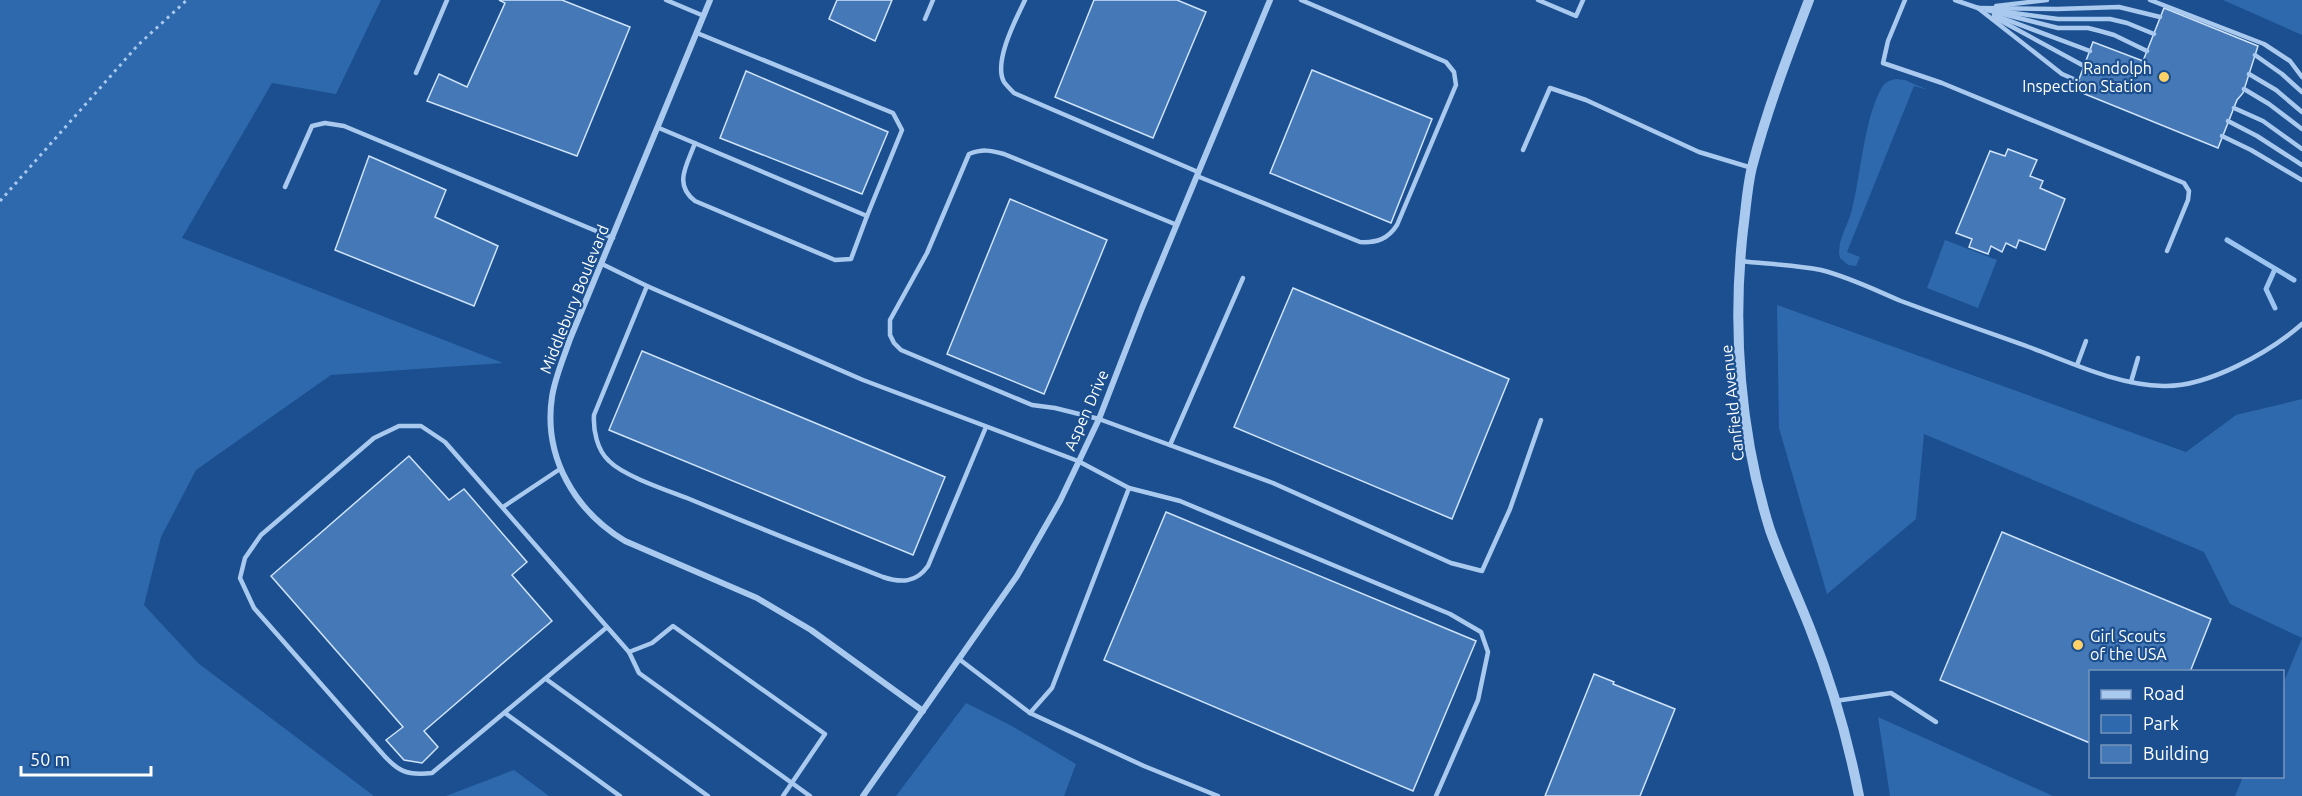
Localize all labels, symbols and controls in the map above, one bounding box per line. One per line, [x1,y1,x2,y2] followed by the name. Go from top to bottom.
[2022,59,2152,95] place label: Randolph Inspection Station
[2157,70,2171,84] marker: Randolph Inspection Station
[536,222,612,376] street label: Middlebury Boulevard
[1717,344,1747,462] street label: Canfield Avenue
[1060,367,1112,453] street label: Aspen Drive
[2090,627,2167,663] place label: Girl Scouts of the USA
[2071,638,2085,652] marker: Girl Scouts of the USA
[2089,670,2284,778] legend
[2143,683,2185,703] text: Road
[2143,713,2179,733] text: Park
[21,739,152,777] scale bar
[2143,743,2209,763] text: Building
[30,749,70,769] text: 50 m

